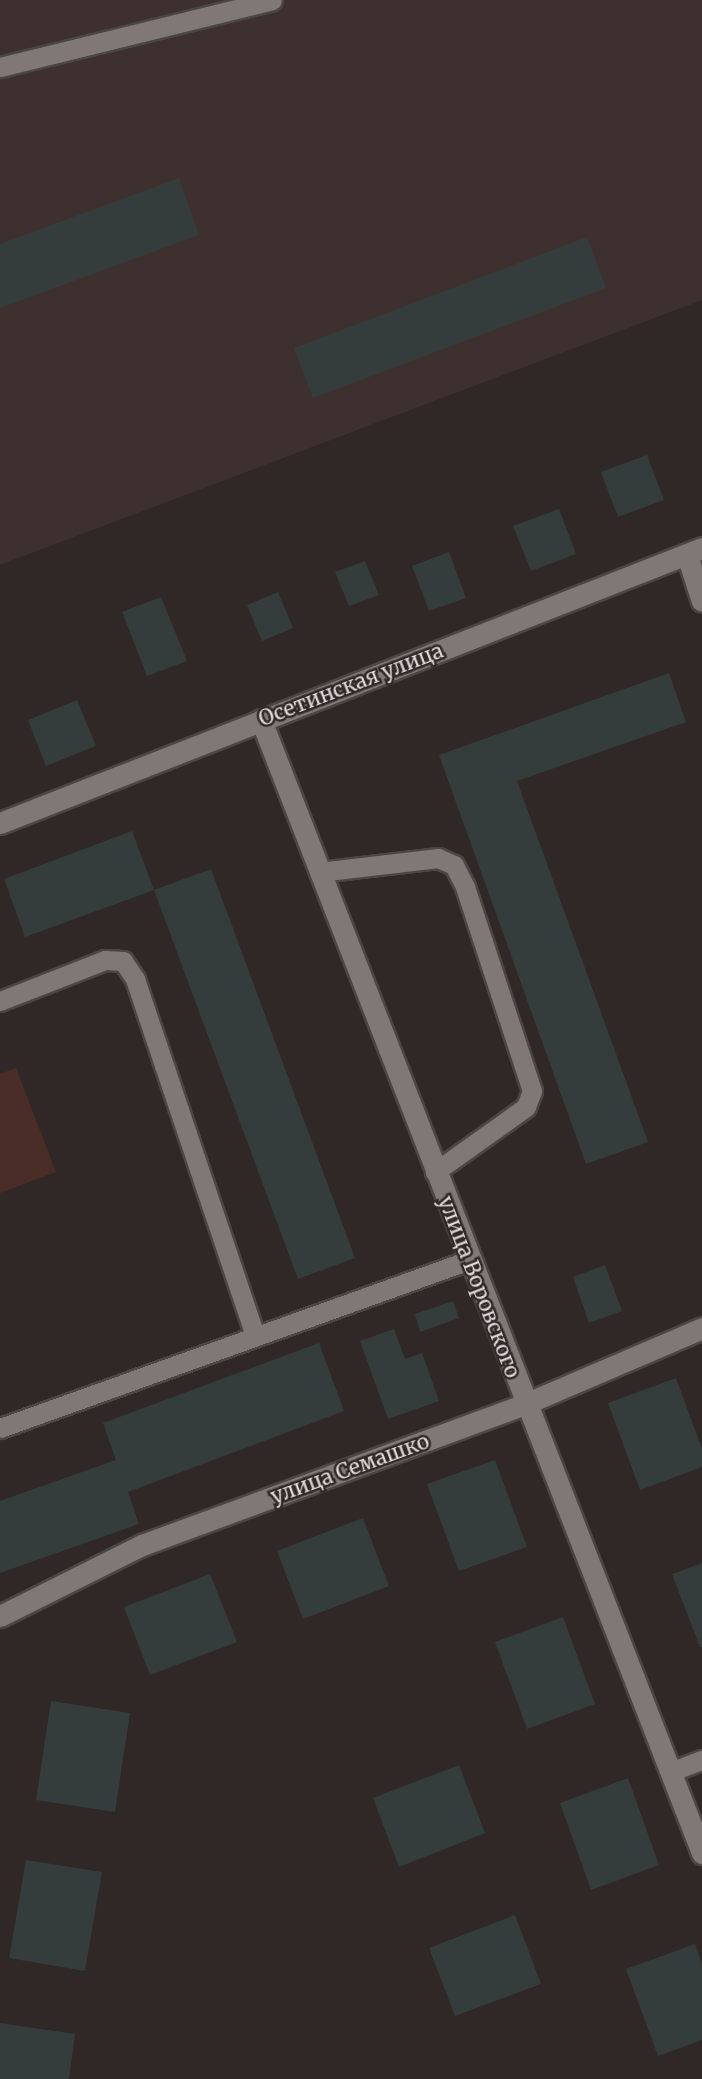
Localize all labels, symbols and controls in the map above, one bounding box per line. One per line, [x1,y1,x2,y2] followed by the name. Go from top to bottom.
[255,638,447,732] street label: Осетинская улица
[433,1193,525,1381] street label: улица Воровского
[267,1429,433,1509] street label: улица Семашко

